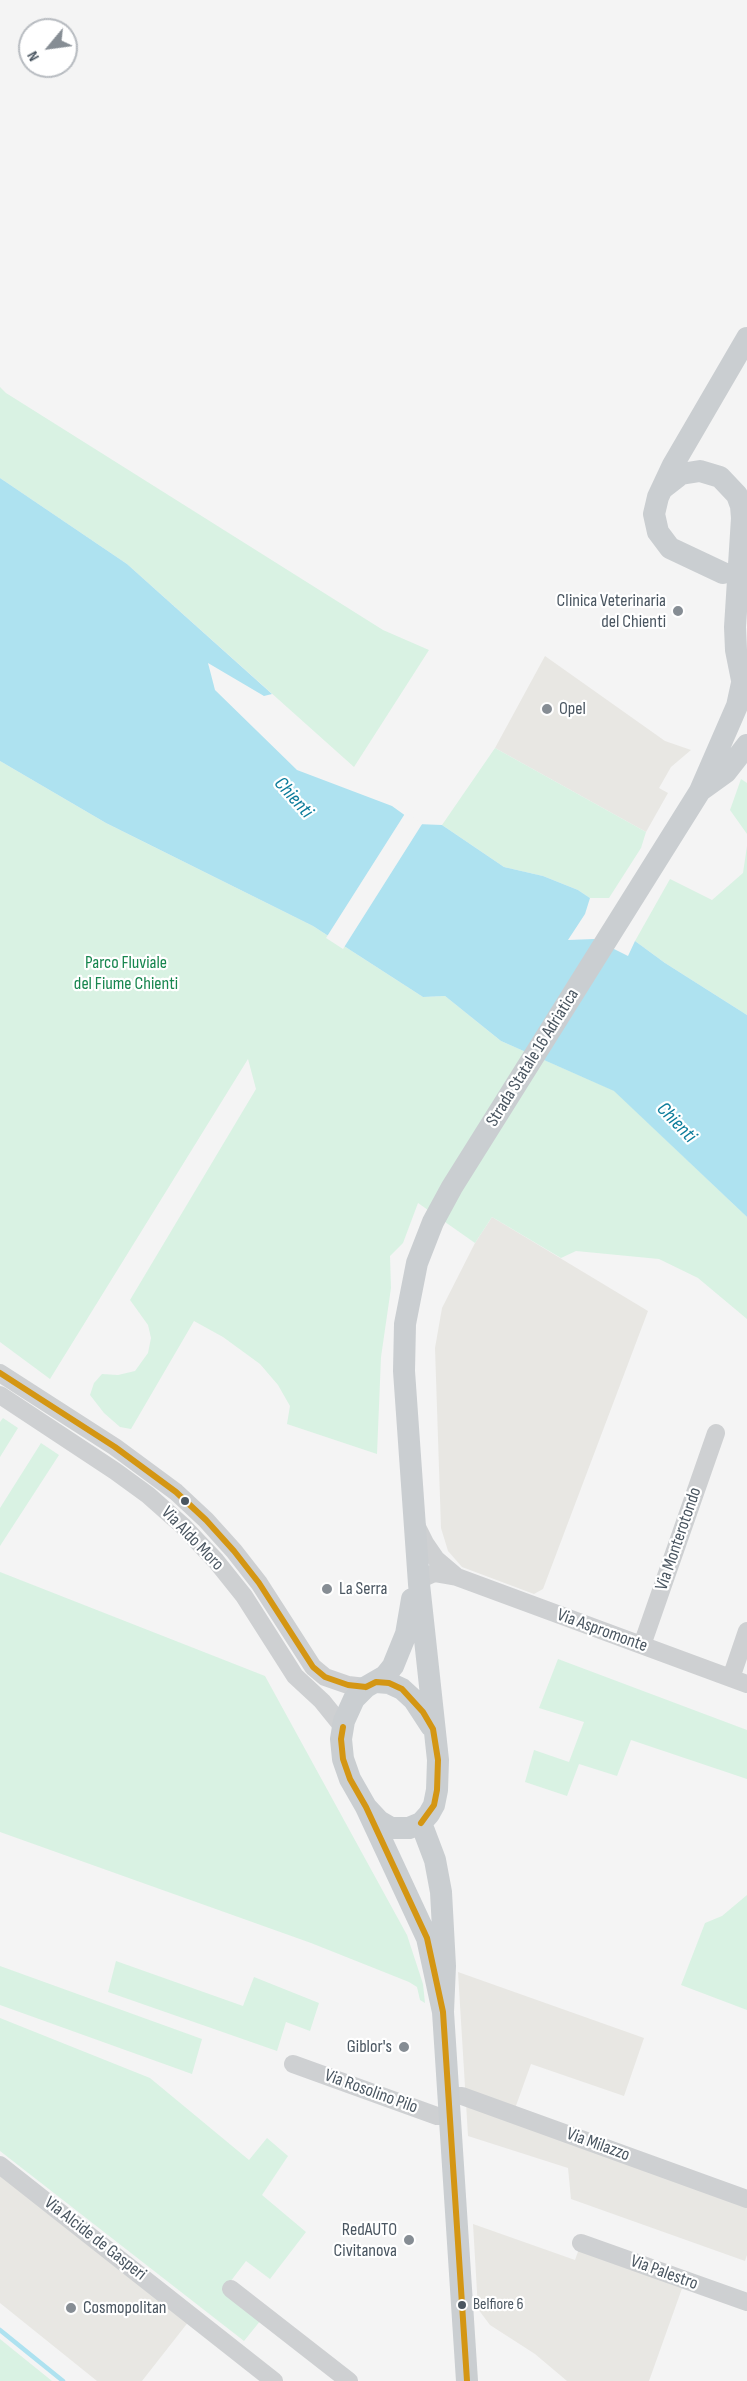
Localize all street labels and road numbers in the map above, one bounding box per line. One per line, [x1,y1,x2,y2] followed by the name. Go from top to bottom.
[482,985,584,1131] street label: Strada Statale 16 Adriatica
[651,1485,707,1593] street label: Via Monterotondo
[156,1502,228,1576] street label: Via Aldo Moro
[554,1605,650,1657] street label: Via Aspromonte
[321,2065,421,2119] street label: Via Rosolino Pilo
[563,2124,633,2166] street label: Via Milazzo
[40,2192,150,2286] street label: Via Alcide de Gasperi
[627,2251,701,2295] street label: Via Palestro

